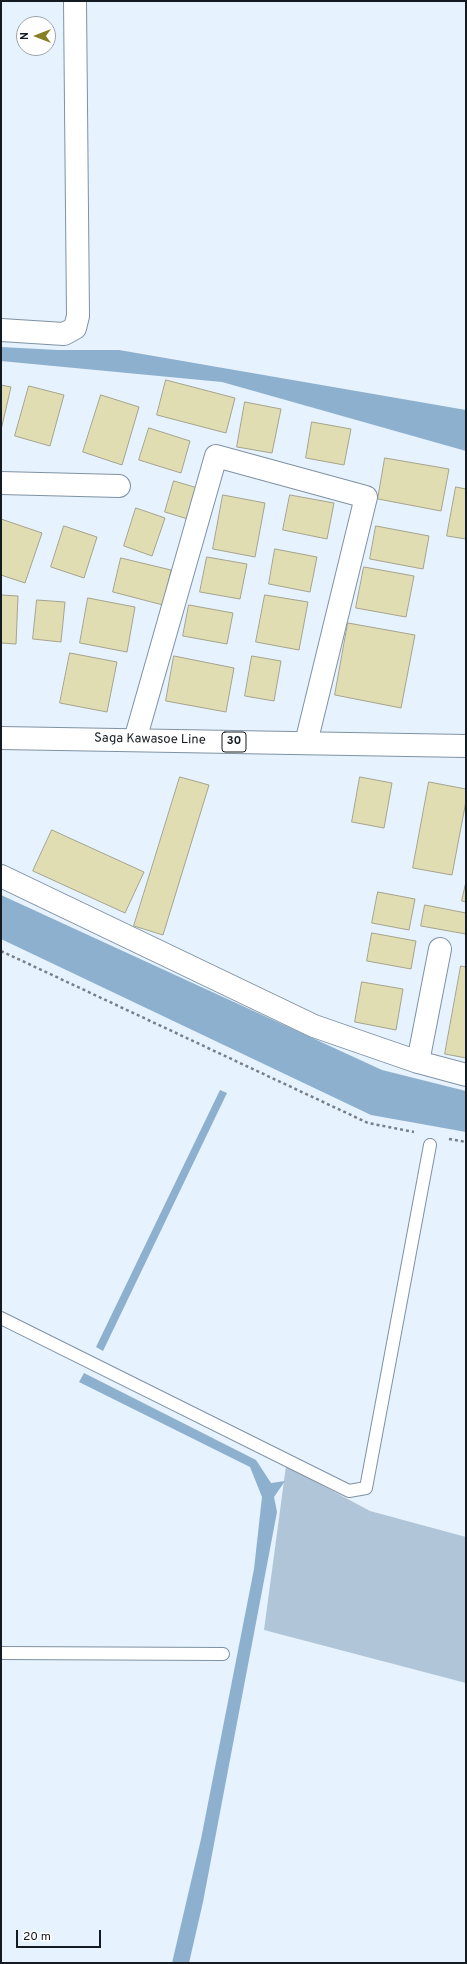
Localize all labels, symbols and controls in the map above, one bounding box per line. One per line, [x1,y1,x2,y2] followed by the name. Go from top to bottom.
[16,16,56,56] north arrow
[18,32,32,40] text: N
[94,731,206,749] street label: Saga Kawasoe Line
[222,732,246,752] road number: 30
[18,1922,103,1948] scale bar
[23,1929,51,1945] text: 20 m

